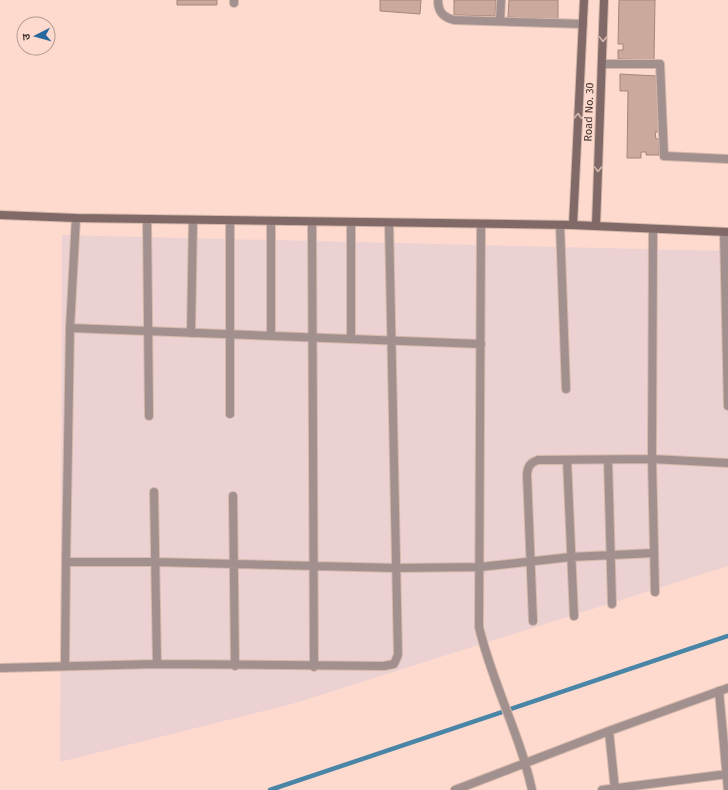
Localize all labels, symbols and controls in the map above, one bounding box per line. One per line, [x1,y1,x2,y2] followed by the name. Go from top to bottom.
[16,16,56,56] north arrow
[20,33,33,41] text: उ
[599,36,607,42] one-way arrow
[581,82,597,142] street label: Road No. 30
[574,113,582,119] one-way arrow
[594,166,603,172] one-way arrow

